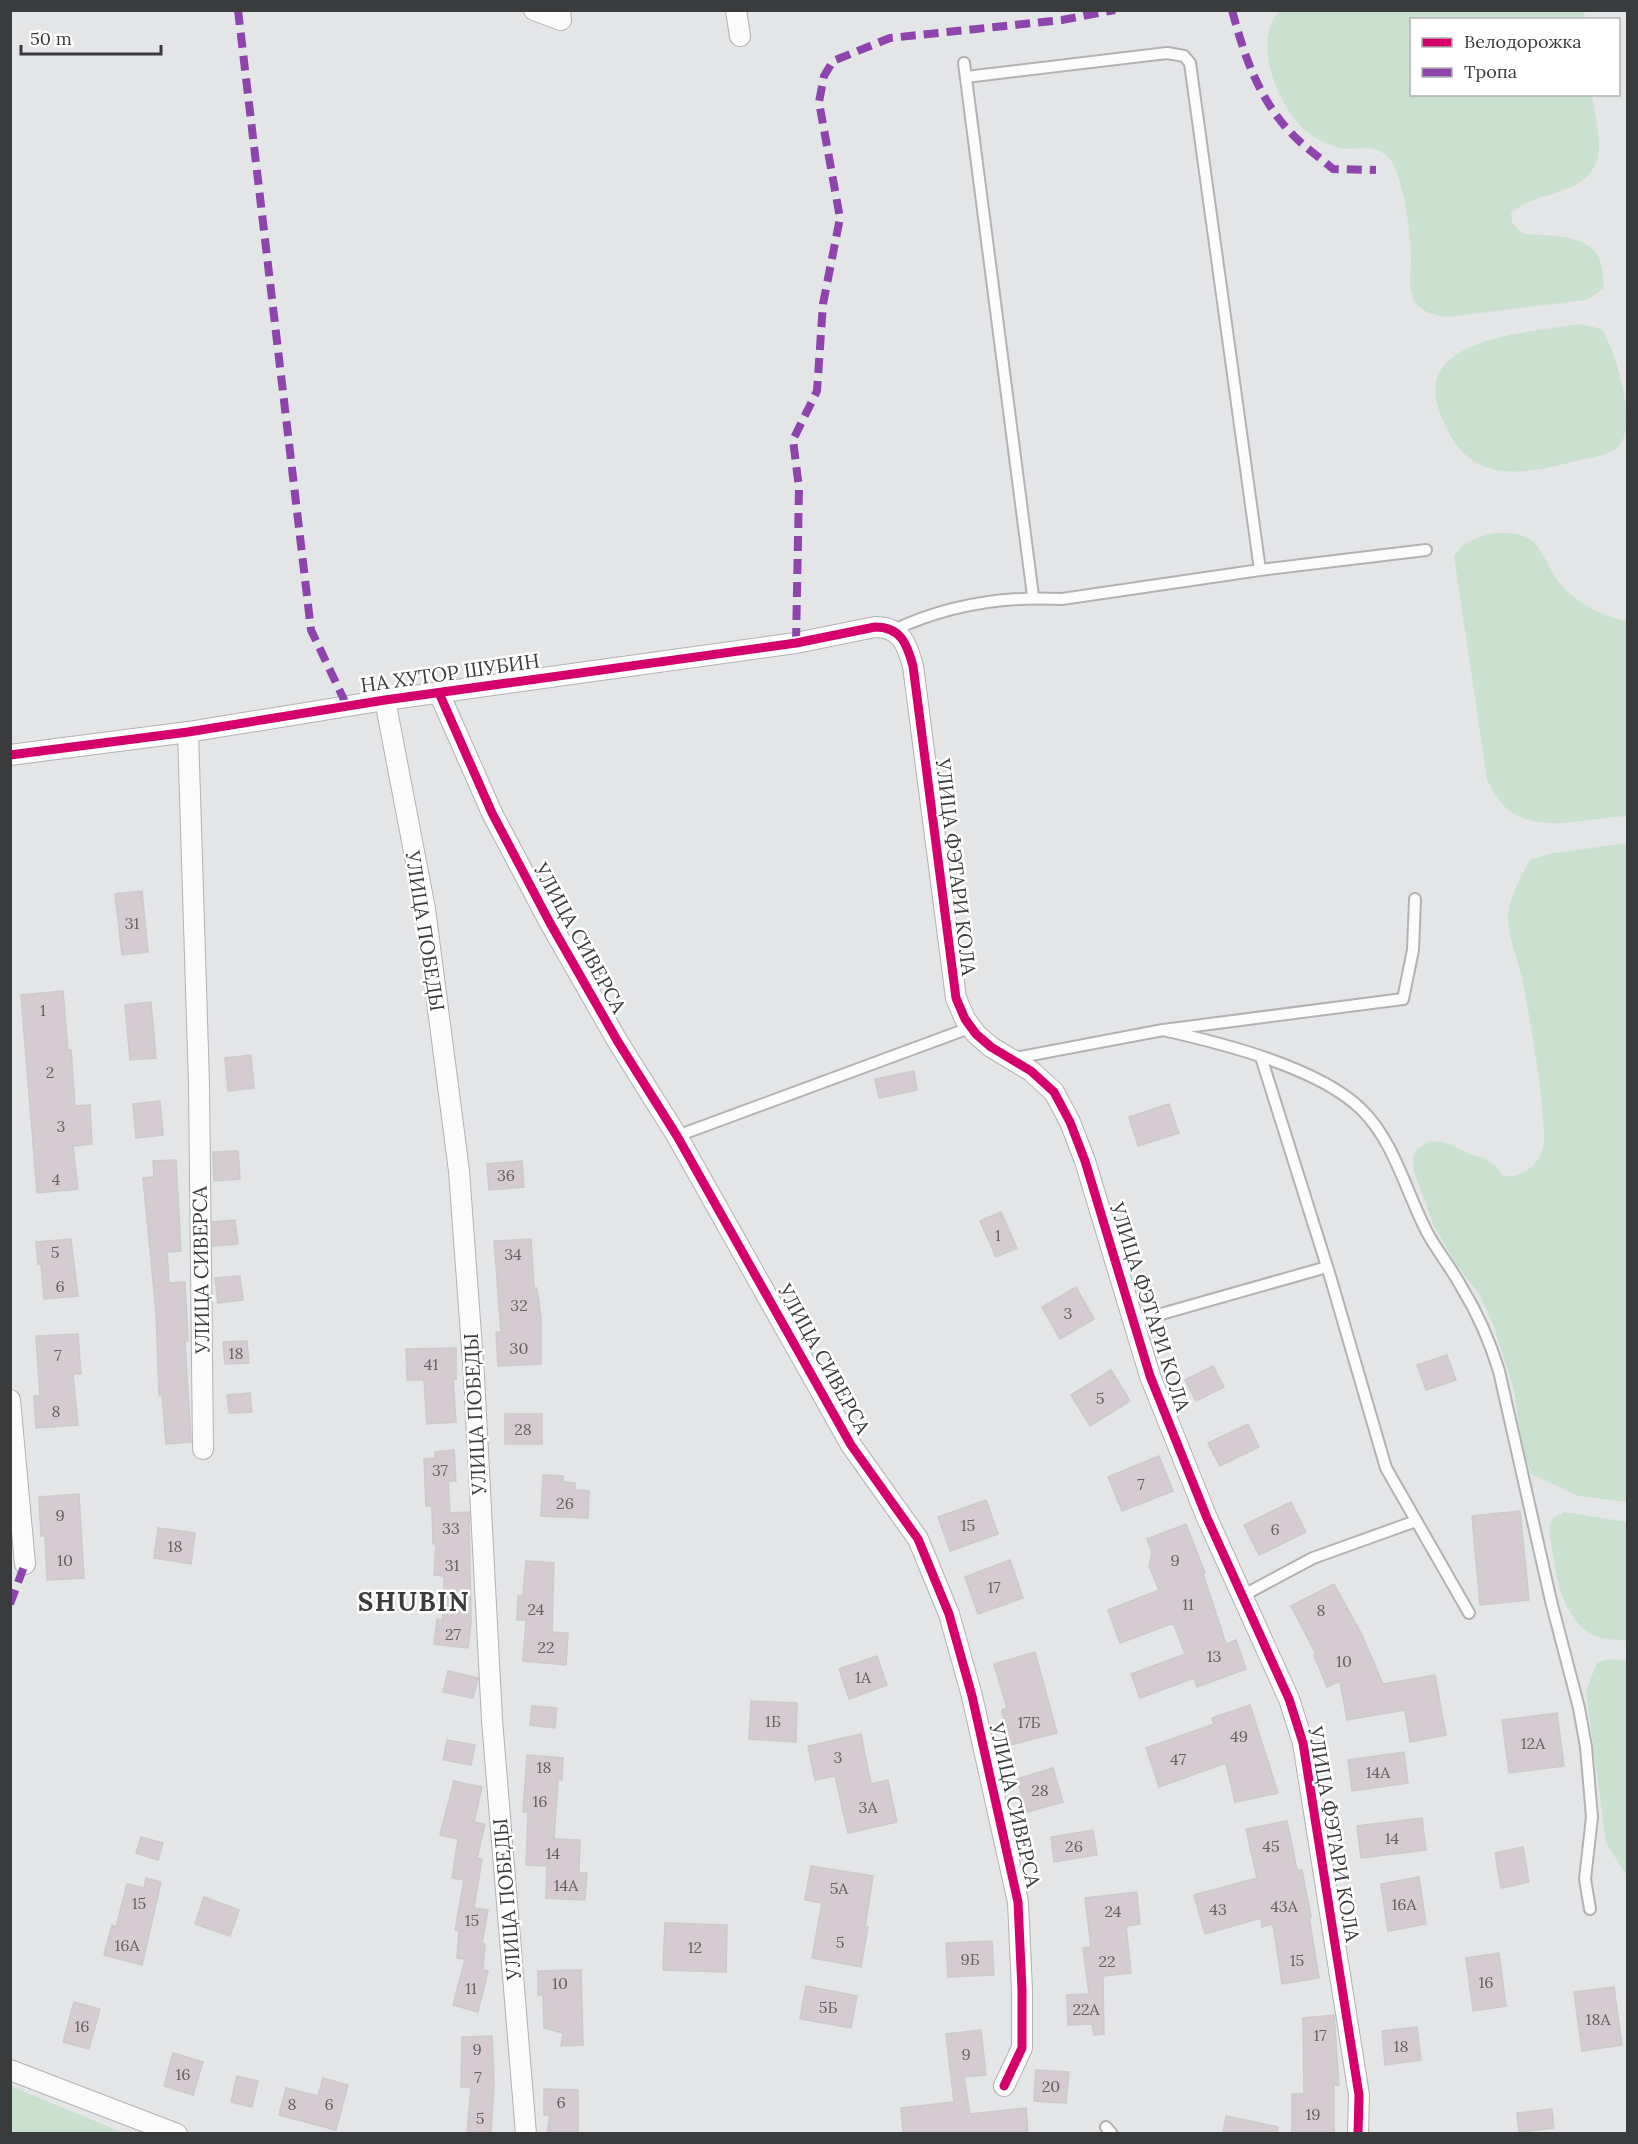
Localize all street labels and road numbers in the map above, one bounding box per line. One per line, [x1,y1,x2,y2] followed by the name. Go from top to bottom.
[359,648,541,697] street label: НА ХУТОР ШУБИН
[931,756,982,977] street label: УЛИЦА ФЭТАРИ КОЛА
[400,848,451,1013] street label: УЛИЦА ПОБЕДЫ
[528,857,632,1018] street label: УЛИЦА СИВЕРСА
[187,1185,214,1355] street label: УЛИЦА СИВЕРСА
[1105,1198,1196,1415] street label: УЛИЦА ФЭТАРИ КОЛА
[772,1278,876,1439] street label: УЛИЦА СИВЕРСА
[458,1332,491,1497] street label: УЛИЦА ПОБЕДЫ
[984,1719,1047,1890] street label: УЛИЦА СИВЕРСА
[1303,1723,1366,1944] street label: УЛИЦА ФЭТАРИ КОЛА
[487,1817,526,1982] street label: УЛИЦА ПОБЕДЫ

